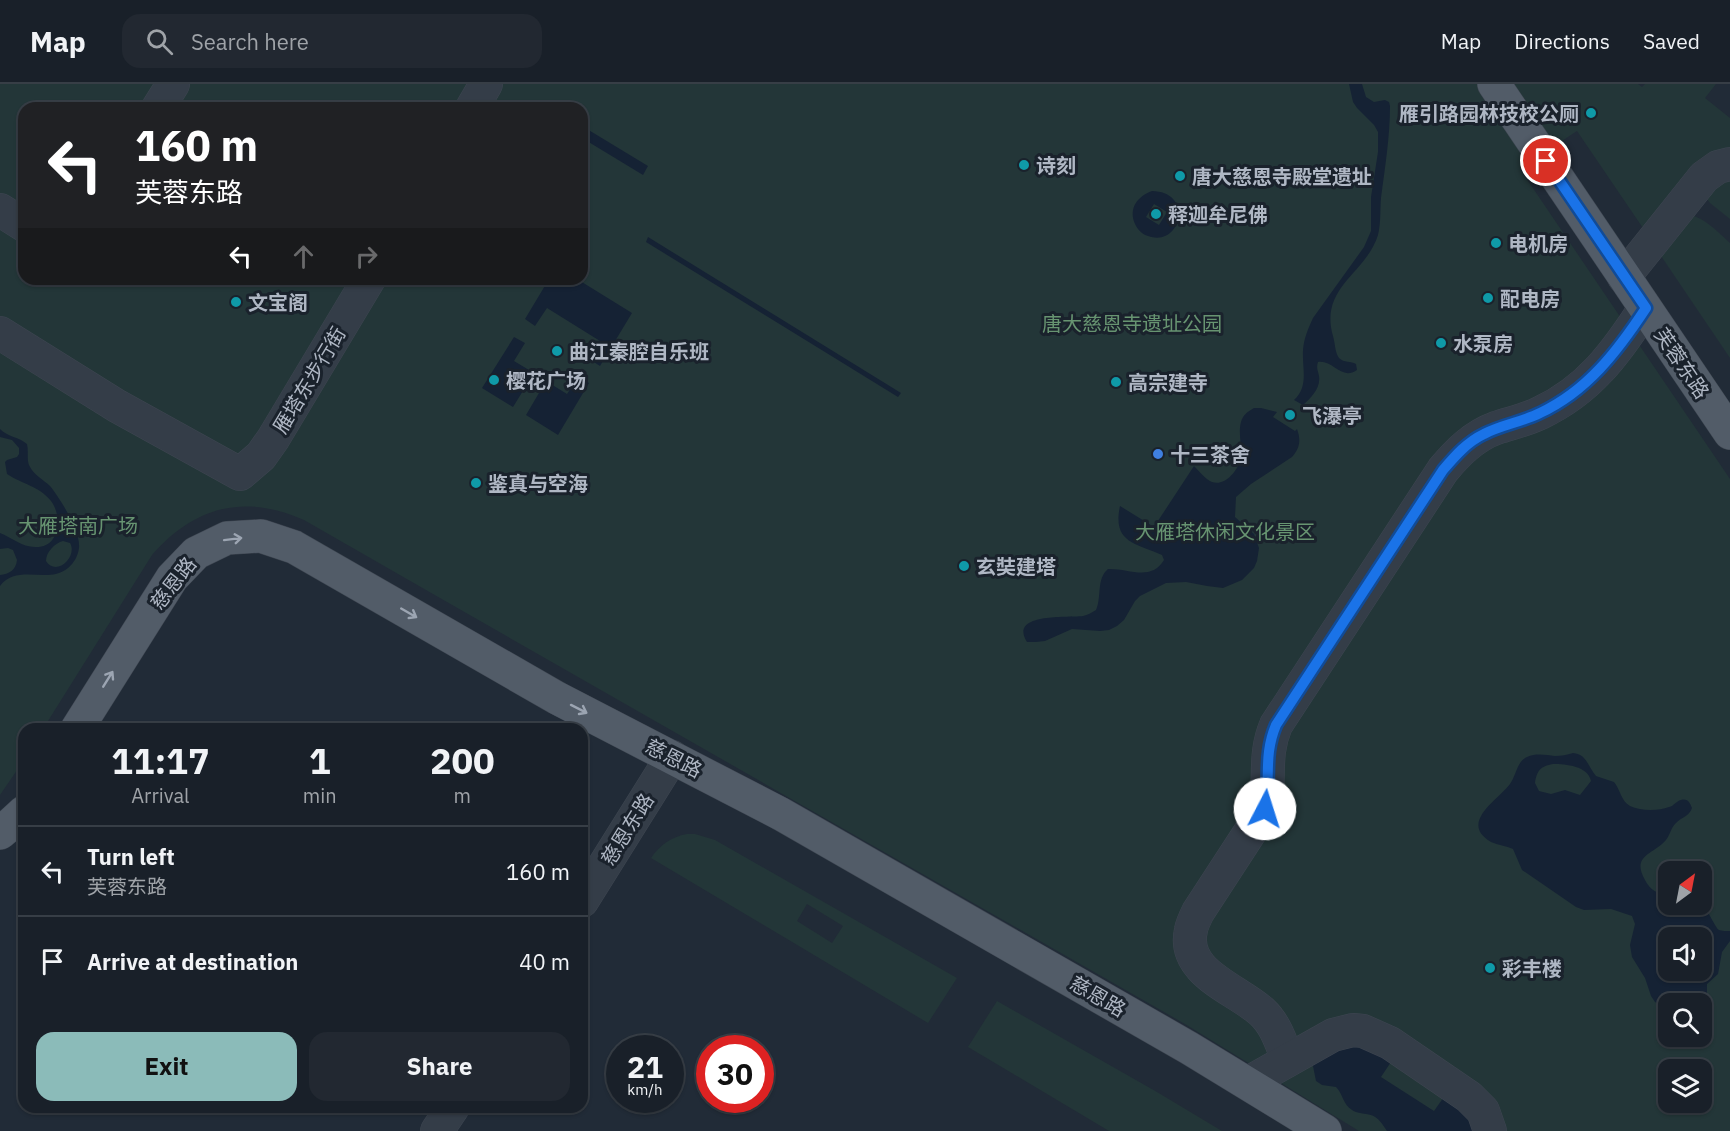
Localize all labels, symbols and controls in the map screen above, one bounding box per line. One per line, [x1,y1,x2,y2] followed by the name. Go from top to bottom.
[122,14,542,68] search box
[30,23,86,60] text: Map
[143,25,176,58] icon: search
[191,27,309,56] text: Search here
[1441,27,1481,55] text: Map
[1514,27,1610,55] text: Directions
[1643,27,1700,55] text: Saved
[1399,100,1579,127] place label: 雁引路园林技校公厕
[1584,106,1598,120] marker: 雁引路园林技校公厕
[135,118,258,173] text: 160 m
[36,126,114,204] icon: left
[1520,135,1571,186] pin
[1529,144,1562,177] icon: arrive
[1036,152,1076,179] place label: 诗刻
[1017,158,1031,172] marker: 诗刻
[1192,163,1372,190] place label: 唐大慈恩寺殿堂遗址
[1173,169,1187,183] marker: 唐大慈恩寺殿堂遗址
[135,174,243,209] text: 芙蓉东路
[1168,201,1268,228] place label: 释迦牟尼佛
[1149,207,1163,221] marker: 释迦牟尼佛
[1508,230,1568,257] place label: 电机房
[1489,236,1503,250] marker: 电机房
[224,240,257,273] icon: left
[287,240,320,273] icon: ahead
[350,240,383,273] icon: right
[1500,285,1560,312] place label: 配电房
[248,289,308,316] place label: 文宝阁
[1481,291,1495,305] marker: 配电房
[229,295,243,309] marker: 文宝阁
[1042,310,1222,337] park label: 唐大慈恩寺遗址公园
[267,322,351,438] street label: 雁塔东步行街
[1648,322,1716,404] street label: 芙蓉东路
[1453,330,1513,357] place label: 水泵房
[1434,336,1448,350] marker: 水泵房
[569,338,709,365] place label: 曲江秦腔自乐班
[550,344,564,358] marker: 曲江秦腔自乐班
[506,367,586,394] place label: 樱花广场
[1128,369,1208,396] place label: 高宗建寺
[487,373,501,387] marker: 樱花广场
[1109,375,1123,389] marker: 高宗建寺
[1302,402,1362,429] place label: 飞瀑亭
[1283,408,1297,422] marker: 飞瀑亭
[1170,441,1250,468] place label: 十三茶舍
[1151,447,1165,461] marker: 十三茶舍
[488,470,588,497] place label: 鉴真与空海
[469,476,483,490] marker: 鉴真与空海
[18,512,138,539] park label: 大雁塔南广场
[1135,518,1315,545] park label: 大雁塔休闲文化景区
[223,533,243,544] one-way arrow
[144,551,202,615] street label: 慈恩路
[976,553,1056,580] place label: 玄奘建塔
[957,559,971,573] marker: 玄奘建塔
[400,608,417,620] one-way arrow
[103,671,115,688] one-way arrow
[569,704,587,715] one-way arrow
[641,732,707,784] street label: 慈恩路
[111,737,210,784] text: 11:17
[309,737,331,784] text: 1
[430,737,495,784] text: 200
[1233,777,1297,841] position arrow
[131,782,190,809] text: Arrival
[303,782,337,809] text: min
[454,782,471,809] text: m
[594,788,660,870] street label: 慈恩东路
[87,842,175,871] text: Turn left
[36,855,69,888] icon: left
[506,857,570,886] text: 160 m
[1658,861,1712,915] north arrow
[1658,861,1712,1113] map controls
[87,873,167,900] text: 芙蓉东路
[1658,927,1712,981] button: sound
[36,945,69,978] icon: arrive
[87,947,298,976] text: Arrive at destination
[519,947,570,976] text: 40 m
[1502,955,1562,982] place label: 彩丰楼
[1483,961,1497,975] marker: 彩丰楼
[1065,969,1131,1023] street label: 慈恩路
[1658,993,1712,1047] button: search
[36,1032,297,1101] button: Exit
[309,1032,570,1101] button: Share
[696,1035,774,1113] speed limit sign: 30
[627,1047,663,1086] text: 21
[1658,1059,1712,1113] button: layers
[627,1080,663,1099] text: km/h

